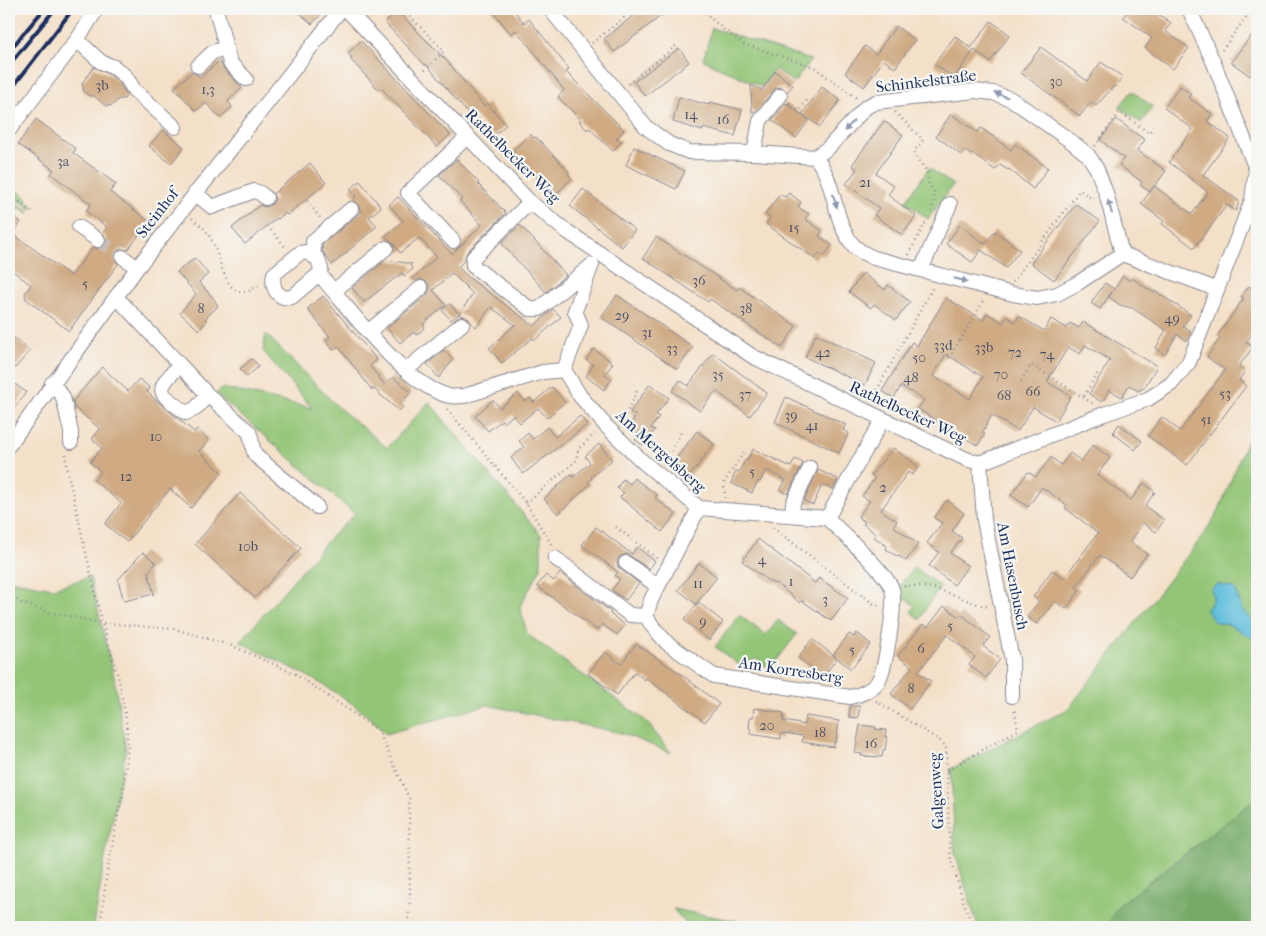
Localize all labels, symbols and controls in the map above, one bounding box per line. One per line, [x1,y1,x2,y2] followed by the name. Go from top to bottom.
[875,65,977,97] street label: Schinkelstraße
[1049,73,1063,90] house number: 30
[95,77,109,94] house number: 3b
[201,81,215,98] house number: 1,3
[993,91,1008,99] one-way arrow
[462,105,565,208] street label: Rathelbecker Weg
[684,106,698,123] house number: 14
[717,111,730,128] house number: 16
[843,119,855,131] one-way arrow
[57,153,70,170] house number: 3a
[859,174,871,191] house number: 21
[132,181,185,242] street label: Steinhof
[831,194,839,209] one-way arrow
[1106,199,1114,214] one-way arrow
[789,219,800,236] house number: 15
[692,272,706,289] house number: 36
[82,275,88,292] house number: 5
[953,277,968,285] one-way arrow
[197,300,205,317] house number: 8
[740,300,752,317] house number: 38
[615,307,629,324] house number: 29
[1164,310,1180,327] house number: 49
[642,324,652,341] house number: 31
[933,337,953,354] house number: 33d
[975,339,993,356] house number: 33b
[666,340,678,357] house number: 33
[815,344,831,361] house number: 42
[1008,344,1022,361] house number: 72
[1040,346,1055,363] house number: 74
[912,349,926,366] house number: 50
[712,366,724,383] house number: 35
[994,366,1008,383] house number: 70
[903,369,919,386] house number: 48
[847,377,970,448] street label: Rathelbecker Weg
[1025,383,1041,400] house number: 66
[1219,385,1231,402] house number: 53
[739,386,751,403] house number: 37
[997,387,1011,404] house number: 68
[611,405,710,497] street label: Am Mergelsberg
[784,407,798,424] house number: 39
[1200,411,1212,428] house number: 51
[805,417,819,434] house number: 41
[150,428,162,445] house number: 10
[749,463,755,480] house number: 5
[120,468,132,485] house number: 12
[879,479,887,496] house number: 2
[993,520,1033,632] street label: Am Hasenbusch
[238,538,258,555] house number: 10b
[758,551,767,568] house number: 4
[789,573,794,590] house number: 1
[693,575,703,592] house number: 11
[822,591,828,608] house number: 3
[699,613,707,630] house number: 9
[947,617,953,634] house number: 5
[917,640,925,657] house number: 6
[849,641,855,658] house number: 5
[736,652,845,688] street label: Am Korresberg
[907,680,915,697] house number: 8
[760,717,774,734] house number: 20
[814,724,826,741] house number: 18
[865,735,878,752] house number: 16
[924,752,947,830] street label: Galgenweg

